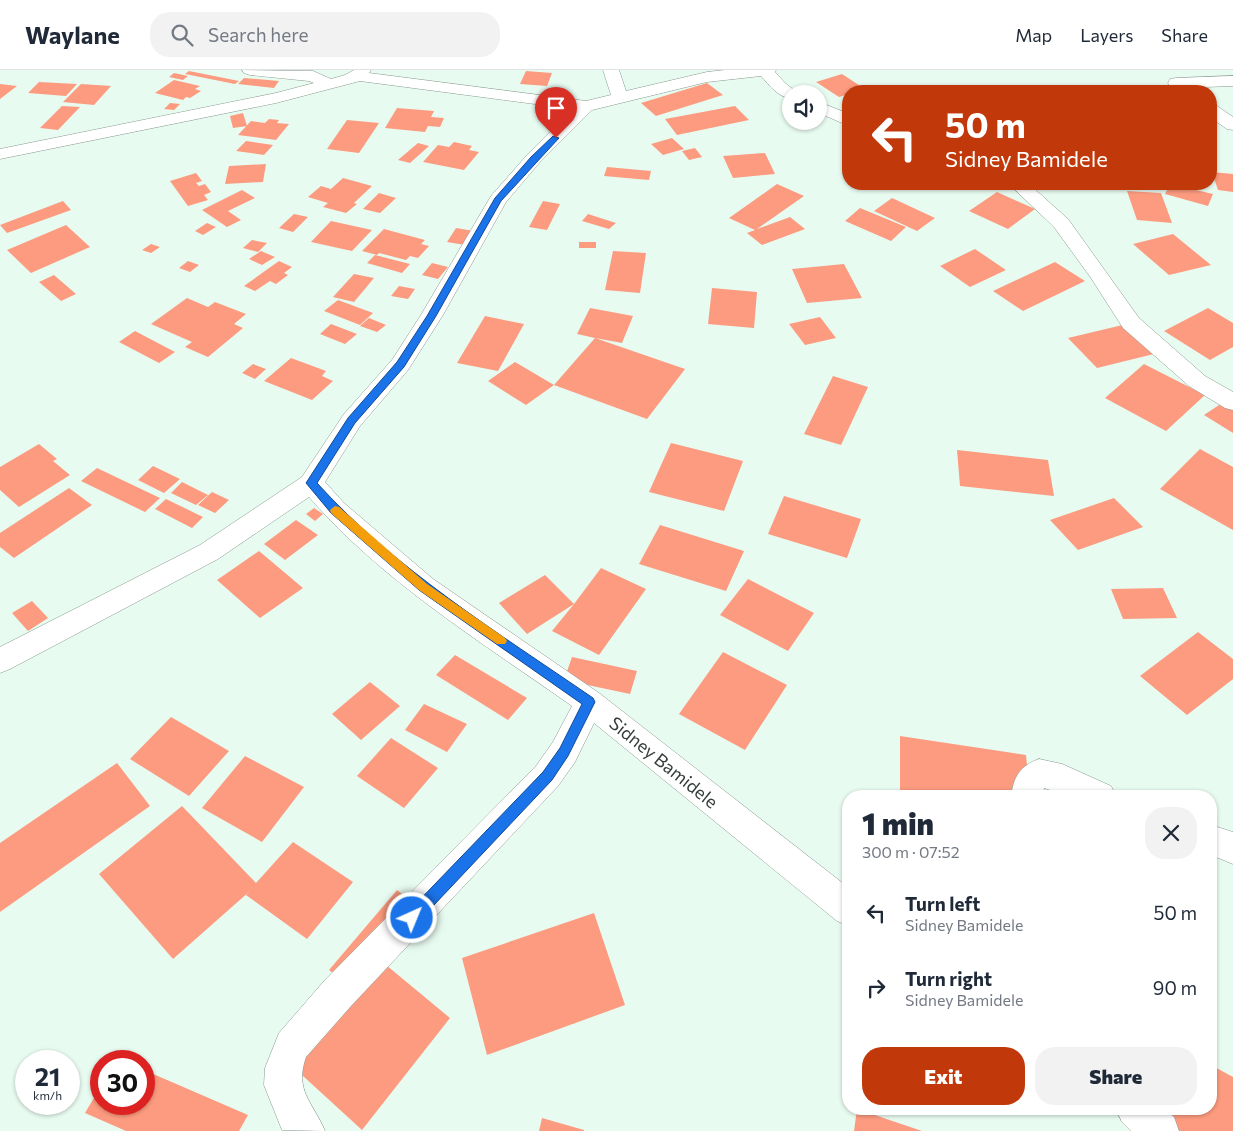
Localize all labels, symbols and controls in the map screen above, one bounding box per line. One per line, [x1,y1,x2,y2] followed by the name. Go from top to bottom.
[150,12,500,57] search box
[25,20,120,49] text: Waylane
[168,21,196,49] icon: search
[208,23,308,46] text: Search here
[1015,24,1052,46] text: Map
[1080,24,1133,46] text: Layers
[1161,24,1208,46] text: Share
[782,85,827,130] map controls
[782,85,827,130] button: sound
[535,87,577,138] pin
[542,94,570,122] icon: arrive
[945,102,1026,145] text: 50 m
[862,105,927,170] icon: left
[945,145,1108,172] text: Sidney Bamidele
[605,712,723,812] street label: Sidney Bamidele
[862,804,934,841] text: 1 min
[1145,807,1197,859] button: close
[862,842,960,861] text: 300 m · 07:52
[385,891,437,943] position arrow
[905,892,980,915] text: Turn left
[862,899,890,927] icon: left
[1153,901,1197,924] text: 50 m
[905,915,1023,934] text: Sidney Bamidele
[905,967,992,990] text: Turn right
[862,974,890,1002] icon: right
[1153,976,1197,999] text: 90 m
[905,990,1023,1009] text: Sidney Bamidele
[862,1047,1025,1105] button: Exit
[1035,1047,1197,1105] button: Share
[90,1050,155,1115] speed limit sign: 30
[35,1061,60,1091] text: 21
[33,1088,62,1102] text: km/h

